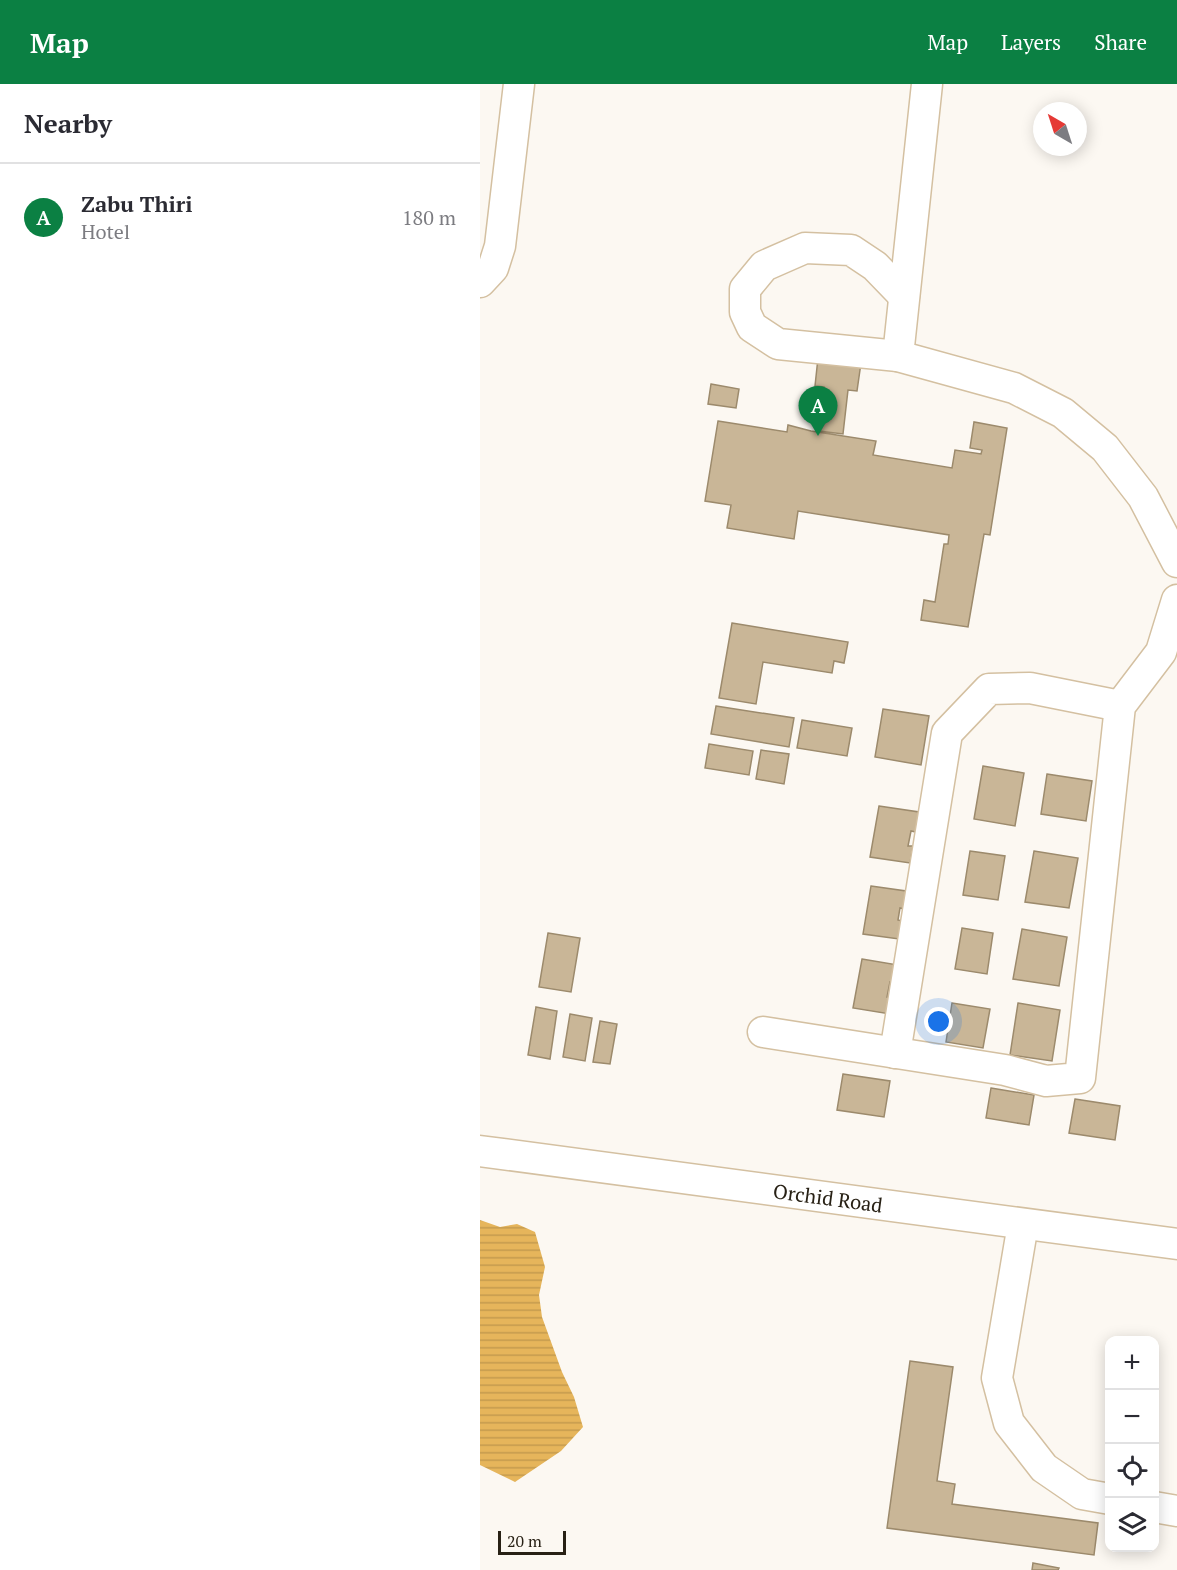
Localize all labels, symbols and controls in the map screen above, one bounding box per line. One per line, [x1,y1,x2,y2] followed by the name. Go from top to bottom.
[30,24,89,61] text: Map
[927,28,968,56] text: Map
[1001,28,1061,56] text: Layers
[1094,28,1147,56] text: Share
[1033,102,1087,156] north arrow
[24,106,112,140] text: Nearby
[81,189,193,218] text: Zabu Thiri
[36,204,51,231] text: A
[402,204,456,231] text: 180 m
[81,218,130,245] text: Hotel
[798,386,838,436] pin: A
[924,1007,953,1036] your location
[771,1177,884,1218] street label: Orchid Road
[1105,1336,1159,1552] map controls
[1105,1336,1159,1390] button: +
[1105,1390,1159,1444] button: −
[1105,1444,1159,1498] button: locate
[1105,1498,1159,1552] button: layers
[498,1528,566,1556] scale bar
[507,1530,542,1552] text: 20 m

